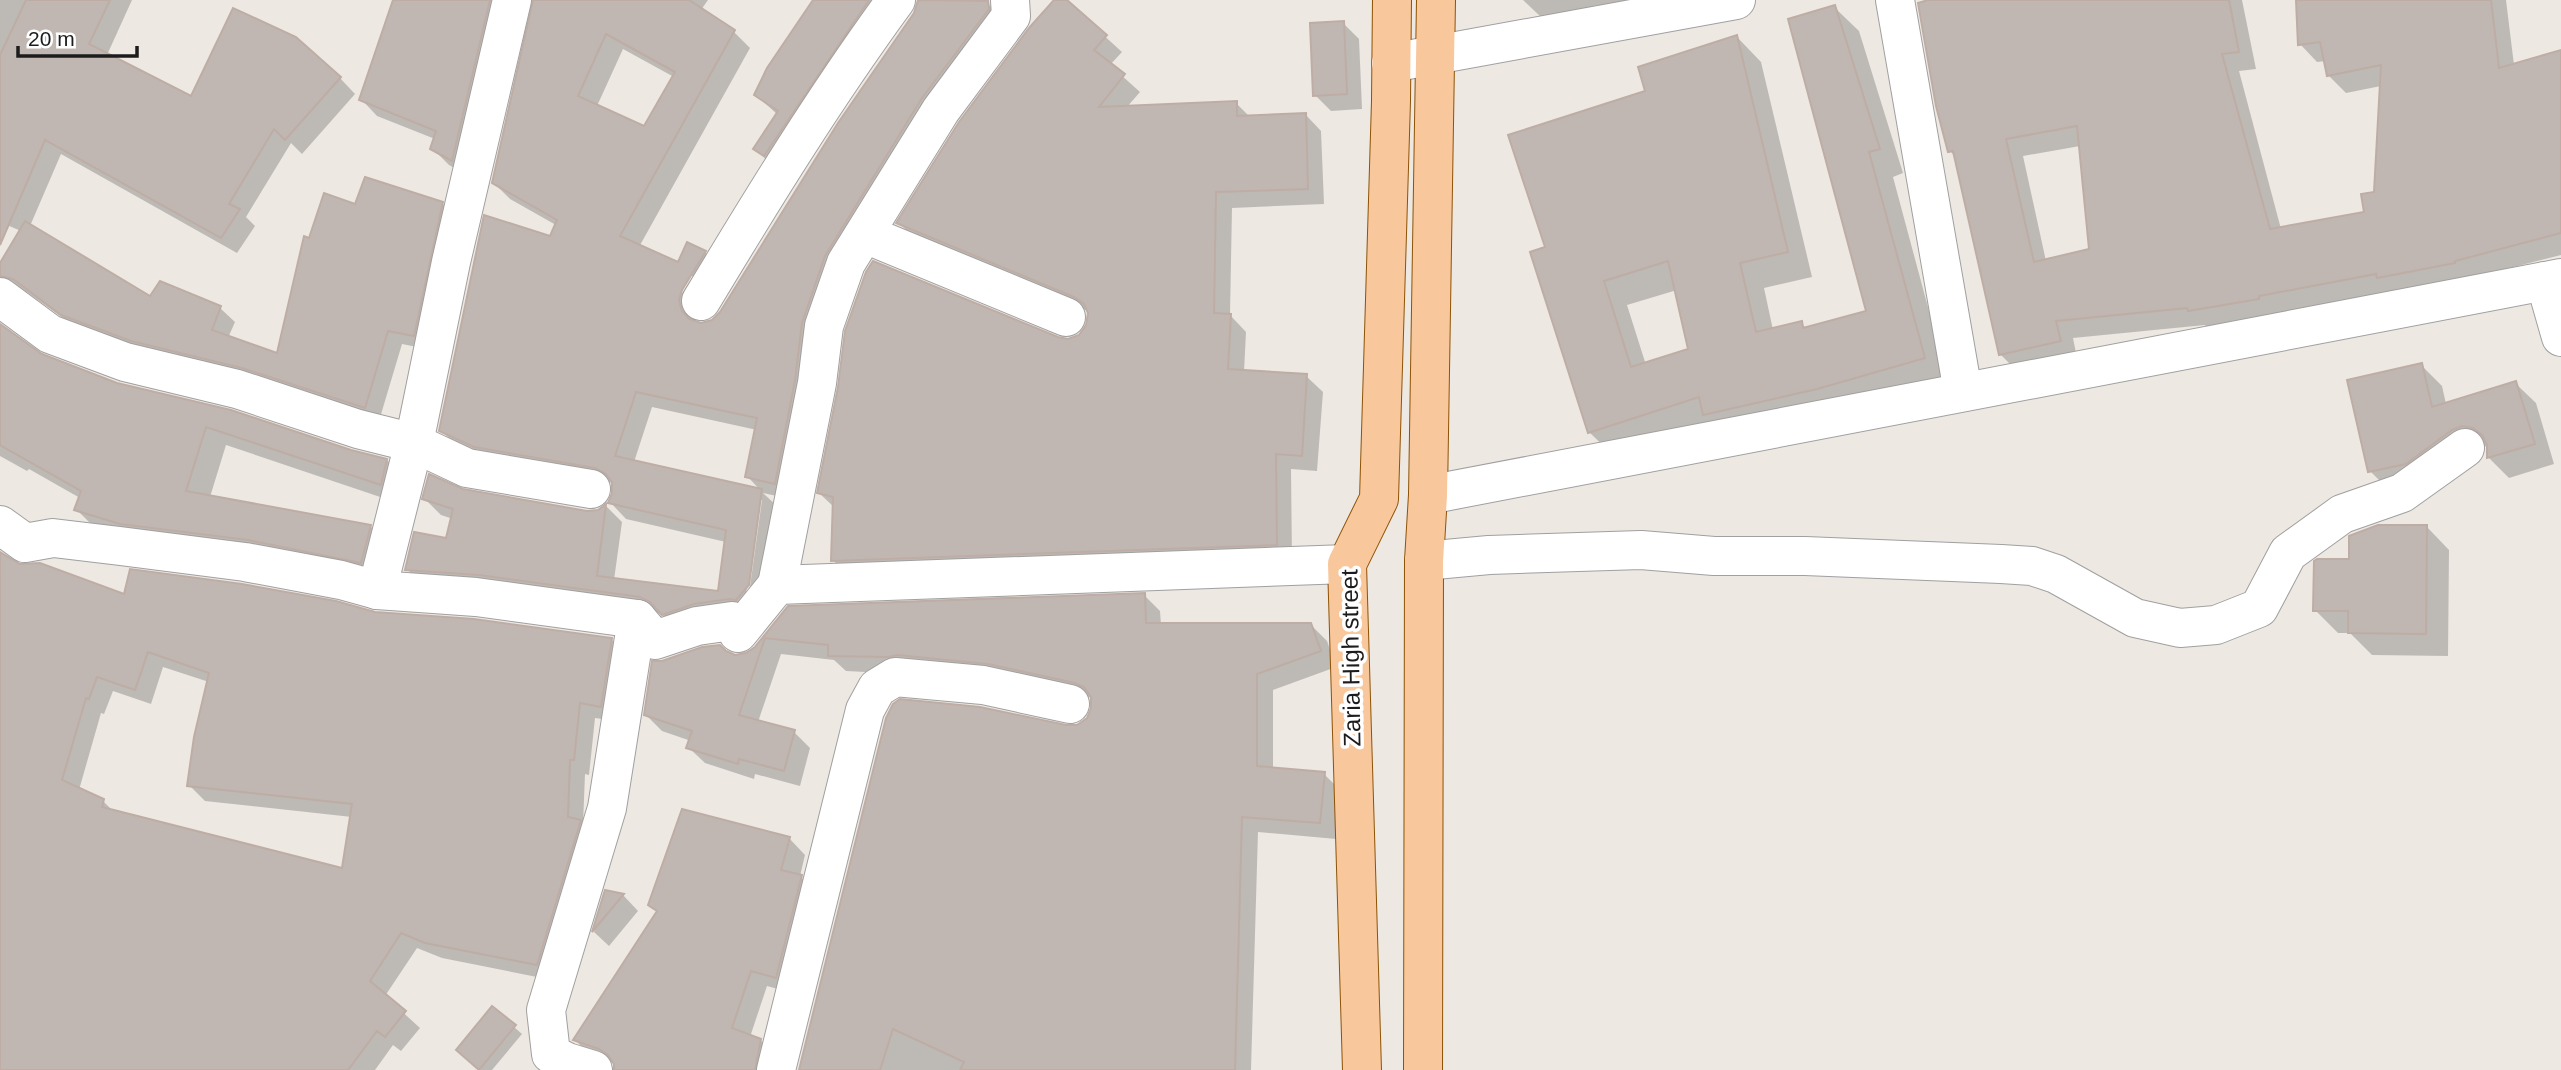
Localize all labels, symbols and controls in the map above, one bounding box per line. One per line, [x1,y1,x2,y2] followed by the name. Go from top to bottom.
[18,14,136,58] scale bar
[28,27,75,50] text: 20 m
[1335,569,1366,747] street label: Zaria High street

